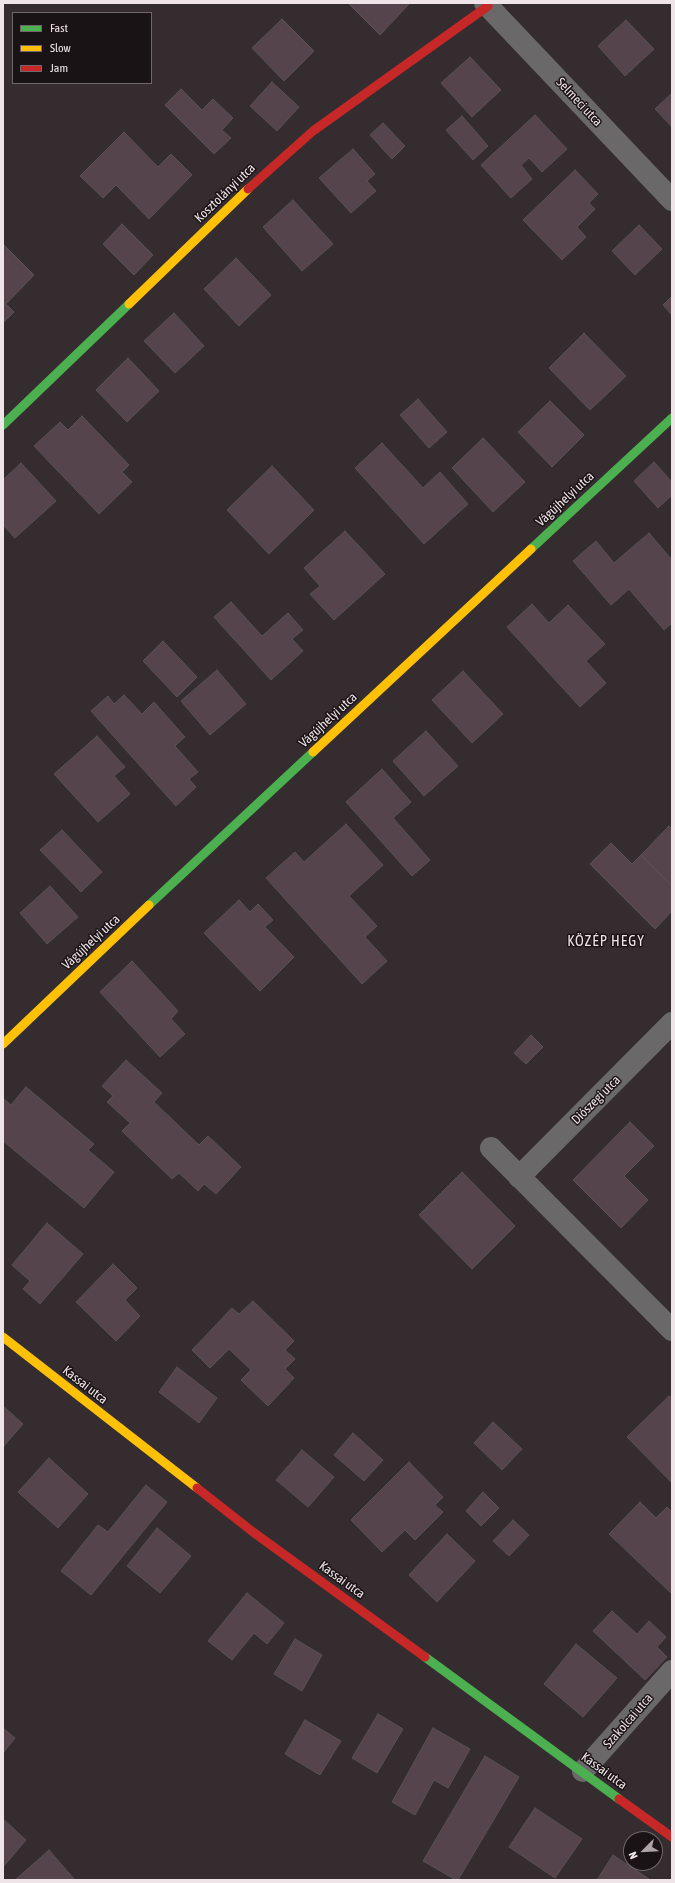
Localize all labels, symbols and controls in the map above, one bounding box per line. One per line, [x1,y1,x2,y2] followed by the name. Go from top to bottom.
[12,12,152,84] legend
[50,21,68,35] text: Fast
[50,41,71,55] text: Slow
[50,61,68,75] text: Jam
[553,75,605,129] street label: Selmeci utca
[192,160,258,226] street label: Kosztolányi utca
[533,468,597,530] street label: Vágújhelyi utca
[296,689,360,751] street label: Vágújhelyi utca
[59,911,123,973] street label: Vágújhelyi utca
[567,932,645,950] district label: KÖZÉP HEGY
[568,1072,624,1128] street label: Diószegi utca
[59,1363,111,1407] street label: Kassai utca
[316,1558,368,1602] street label: Kassai utca
[600,1690,656,1752] street label: Szakolcai utca
[578,1749,630,1793] street label: Kassai utca
[623,1831,663,1871] north arrow
[626,1850,640,1861] text: N

